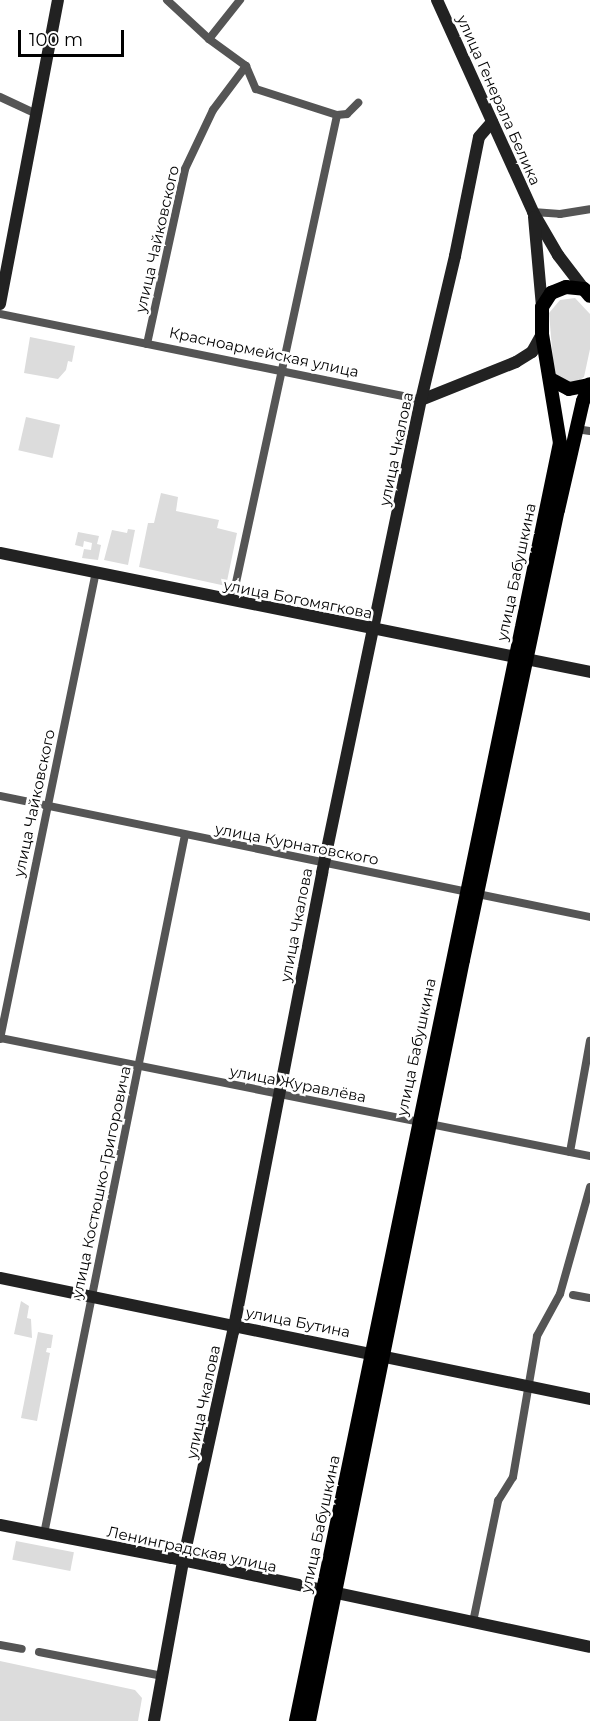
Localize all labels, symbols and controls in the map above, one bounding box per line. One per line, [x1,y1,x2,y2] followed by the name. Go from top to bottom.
[453,12,545,188] street label: улица Генерала Белика
[21,18,128,56] scale bar
[29,29,83,51] text: 100 m
[131,164,183,314] street label: улица Чайковского
[167,323,361,381] street label: Красноармейская улица
[375,391,417,507] street label: улица Чкалова
[493,502,539,642] street label: улица Бабушкина
[222,576,374,622] street label: улица Богомягкова
[10,728,58,878] street label: улица Чайковского
[214,819,380,869] street label: улица Курнатовского
[276,867,316,983] street label: улица Чкалова
[393,977,439,1117] street label: улица Бабушкина
[228,1062,368,1106] street label: улица Журавлёва
[68,1064,134,1300] street label: улица Костюшко-Григоровича
[244,1303,352,1341] street label: улица Бутина
[182,1344,224,1460] street label: улица Чкалова
[297,1454,343,1594] street label: улица Бабушкина
[105,1522,279,1576] street label: Ленинградская улица

